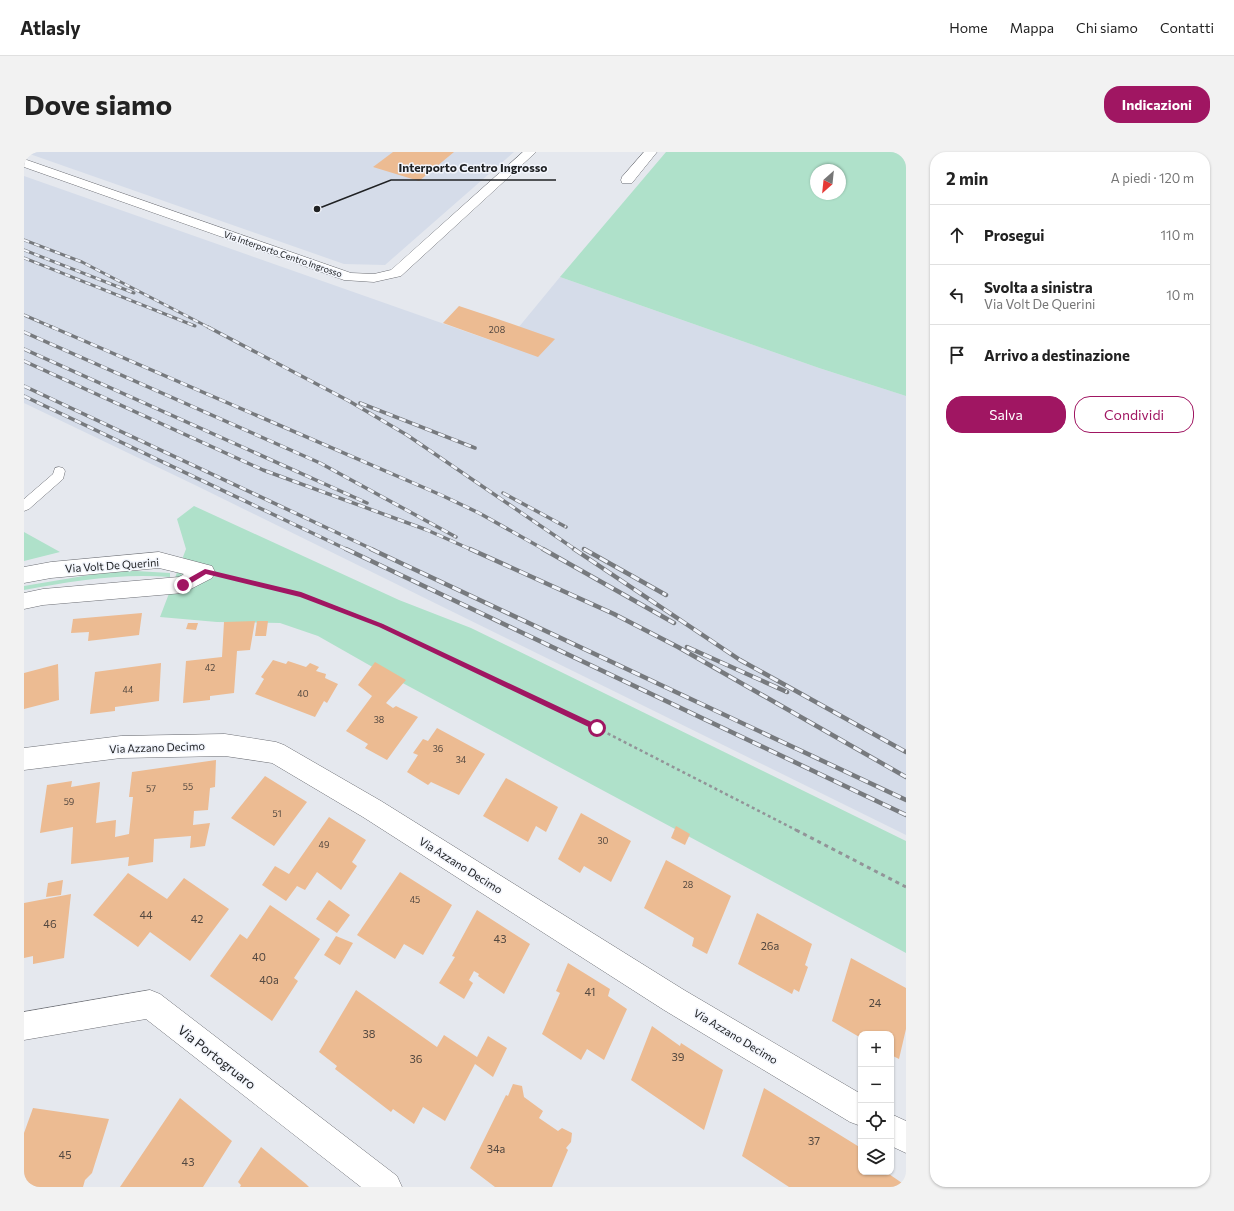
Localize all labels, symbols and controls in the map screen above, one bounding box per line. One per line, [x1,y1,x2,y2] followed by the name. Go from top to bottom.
[20,16,81,39] text: Atlasly
[949,19,988,36] text: Home
[1010,19,1054,36] text: Mappa
[1076,19,1138,36] text: Chi siamo
[1160,19,1214,36] text: Contatti
[1104,86,1210,123] button: Indicazioni
[24,87,172,121] text: Dove siamo
[391,156,556,180] callout: Interporto Centro Ingrosso
[399,160,547,174] text: Interporto Centro Ingrosso
[810,164,846,200] north arrow
[946,168,988,189] text: 2 min
[1111,170,1194,186] text: A piedi · 120 m
[946,224,968,246] icon: ahead
[984,226,1044,244] text: Prosegui
[1161,227,1194,243] text: 110 m
[222,228,344,280] street label: Via Interporto Centro Ingrosso
[984,278,1093,296] text: Svolta a sinistra
[946,284,968,306] icon: left
[1166,287,1194,303] text: 10 m
[984,296,1095,312] text: Via Volt De Querini
[489,324,505,335] house number: 208
[946,344,968,366] icon: arrive
[984,346,1130,364] text: Arrivo a destinazione
[946,396,1066,433] button: Salva
[1074,396,1194,433] button: Condividi
[65,555,160,575] street label: Via Volt De Querini
[174,576,192,594] route end
[205,662,215,673] house number: 42
[123,684,134,695] house number: 44
[297,688,309,699] house number: 40
[374,714,384,725] house number: 38
[588,719,606,737] route start
[109,739,206,755] street label: Via Azzano Decimo
[433,743,443,754] house number: 36
[456,754,467,765] house number: 34
[183,781,193,792] house number: 55
[146,783,156,794] house number: 57
[64,796,74,807] house number: 59
[272,808,282,819] house number: 51
[417,834,505,896] street label: Via Azzano Decimo
[597,835,609,846] house number: 30
[319,839,329,850] house number: 49
[683,879,693,890] house number: 28
[410,894,420,905] house number: 45
[139,908,153,921] house number: 44
[191,912,203,925] house number: 42
[43,917,57,930] house number: 46
[494,932,506,945] house number: 43
[761,939,779,952] house number: 26a
[252,950,266,963] house number: 40
[259,973,279,986] house number: 40a
[585,985,595,998] house number: 41
[869,996,882,1009] house number: 24
[692,1006,781,1066] street label: Via Azzano Decimo
[175,1022,259,1093] street label: Via Portogruaro
[363,1027,376,1040] house number: 38
[858,1031,894,1175] map controls
[858,1031,894,1067] button: +
[672,1050,685,1063] house number: 39
[410,1052,423,1065] house number: 36
[858,1067,894,1103] button: −
[858,1103,894,1139] button: locate
[808,1134,820,1147] house number: 37
[858,1139,894,1175] button: layers
[487,1142,505,1155] house number: 34a
[59,1148,71,1161] house number: 45
[182,1155,194,1168] house number: 43

